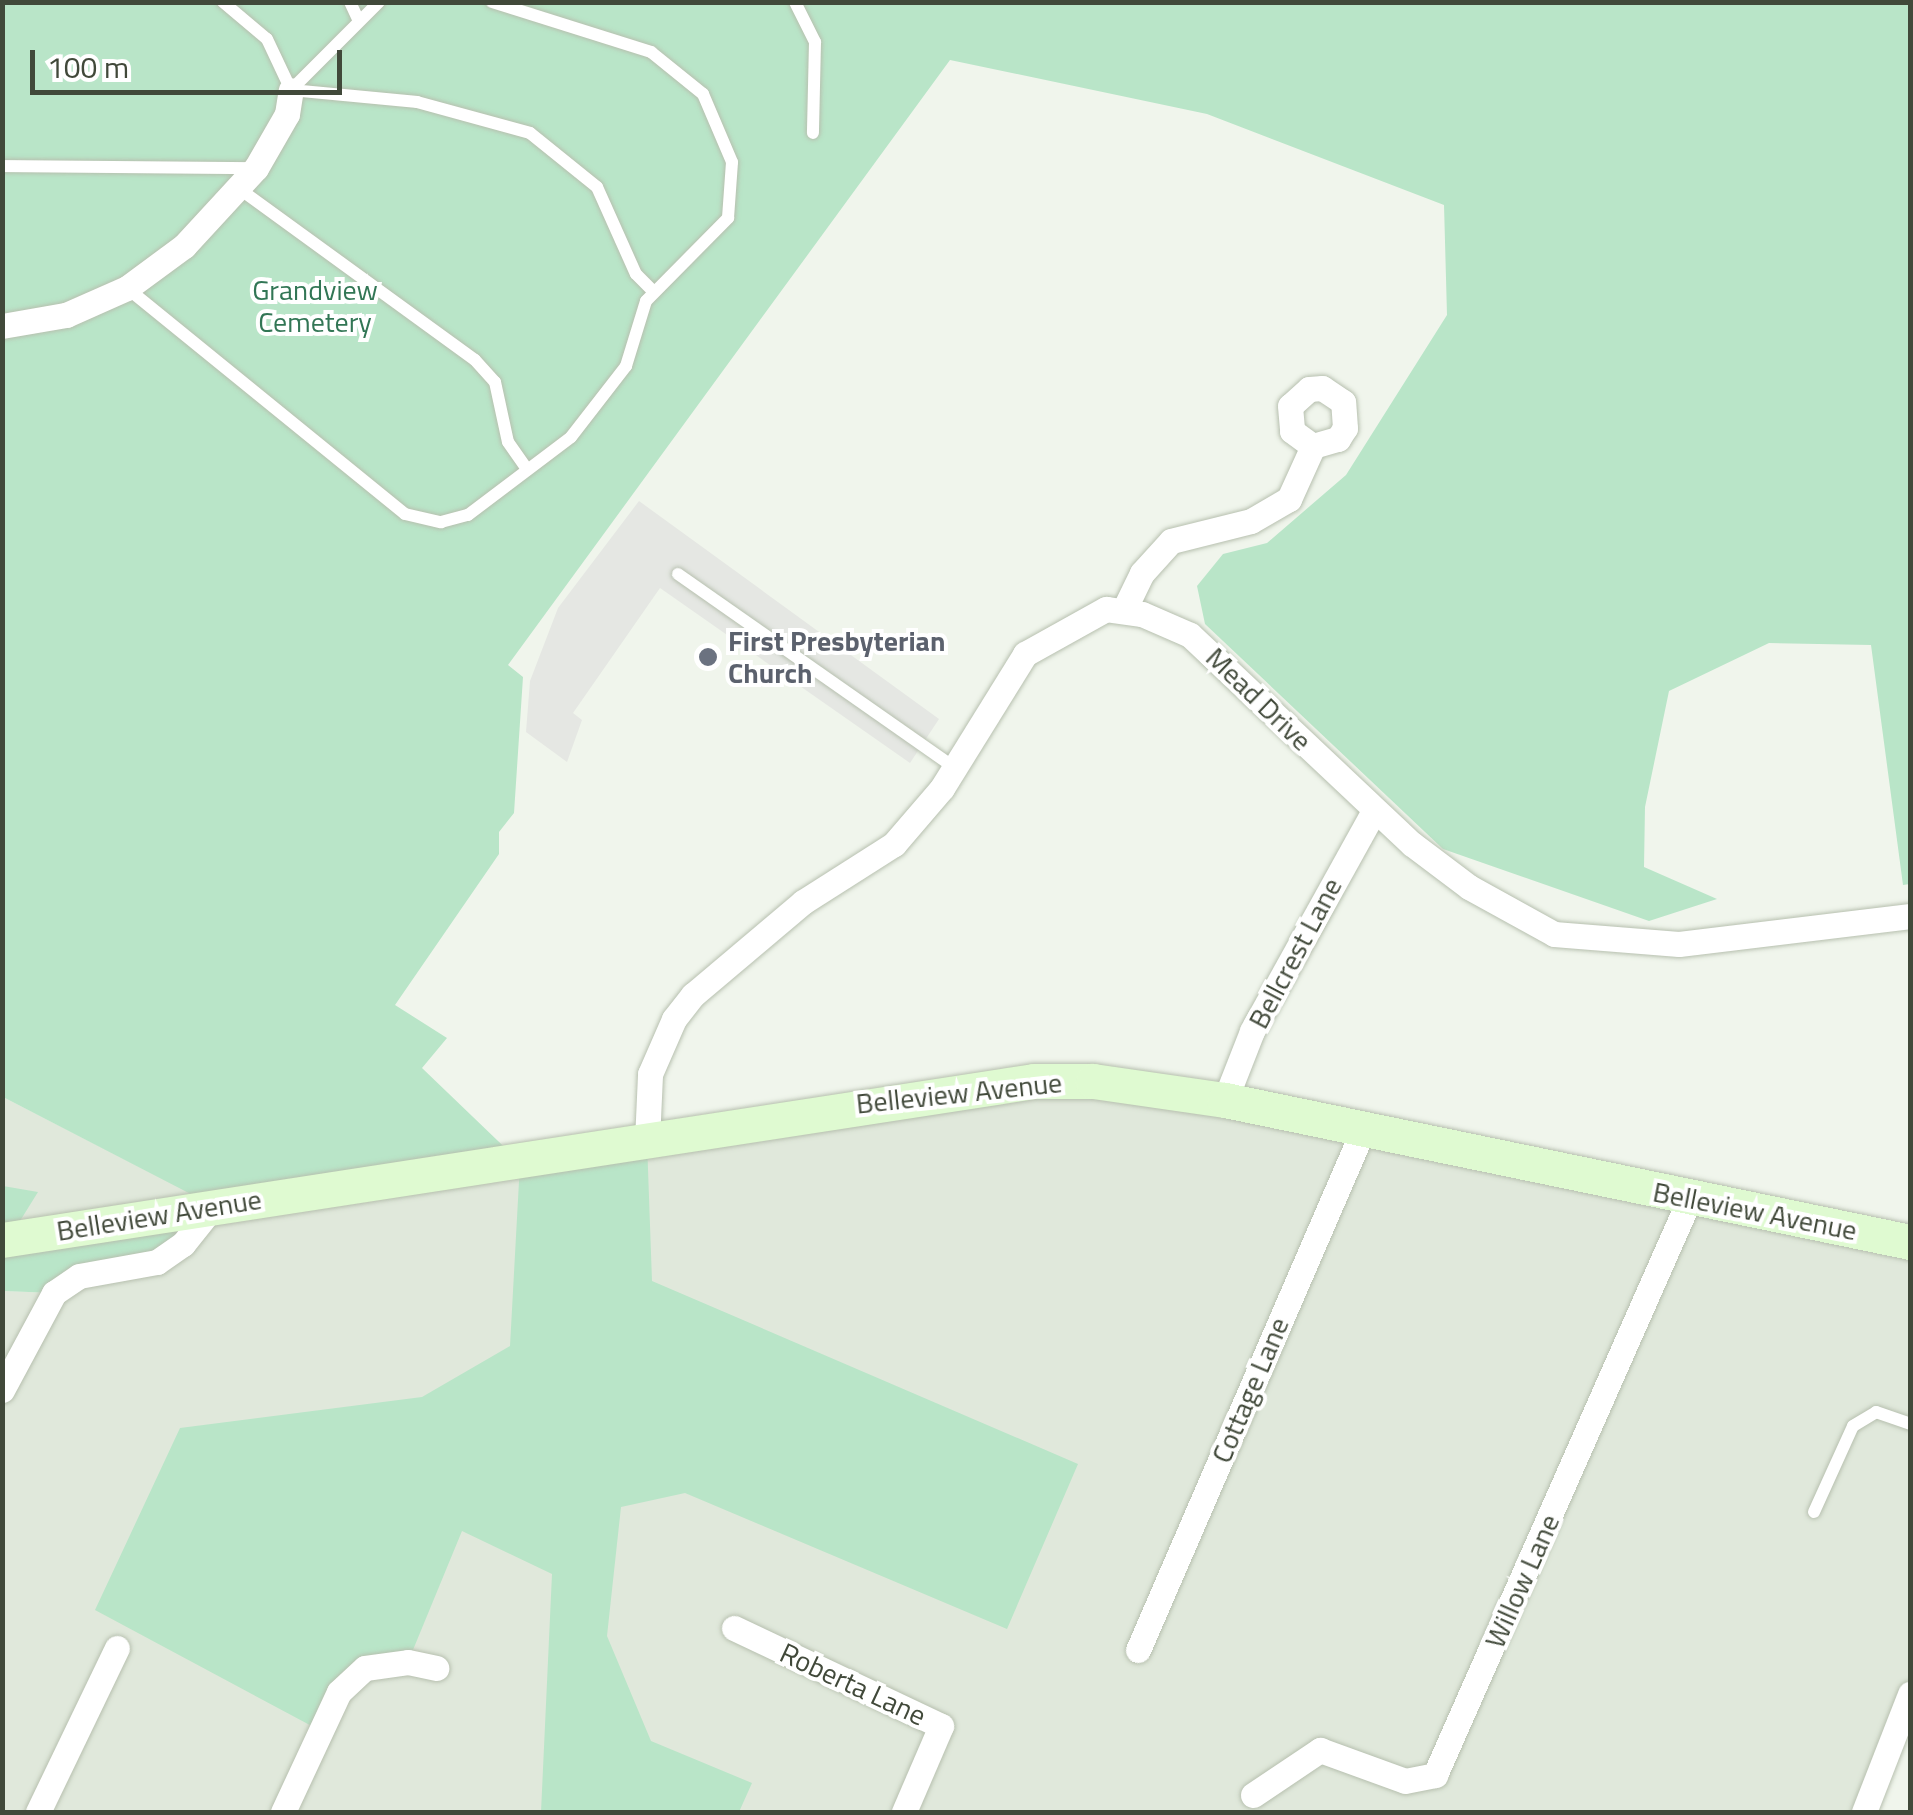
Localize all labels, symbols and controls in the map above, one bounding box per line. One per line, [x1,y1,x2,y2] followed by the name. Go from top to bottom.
[35,30,348,92] scale bar
[47,44,129,90] text: 100 m
[252,273,378,339] park label: Grandview Cemetery
[728,624,945,690] place label: First Presbyterian Church
[1199,640,1319,758] street label: Mead Drive
[697,646,719,668] marker: First Presbyterian Church
[1241,872,1349,1034] street label: Bellcrest Lane
[854,1065,1064,1121] street label: Belleview Avenue
[1650,1175,1860,1247] street label: Belleview Avenue
[54,1182,264,1248] street label: Belleview Avenue
[1204,1312,1296,1468] street label: Cottage Lane
[1478,1509,1566,1653] street label: Willow Lane
[775,1636,931,1732] street label: Roberta Lane

